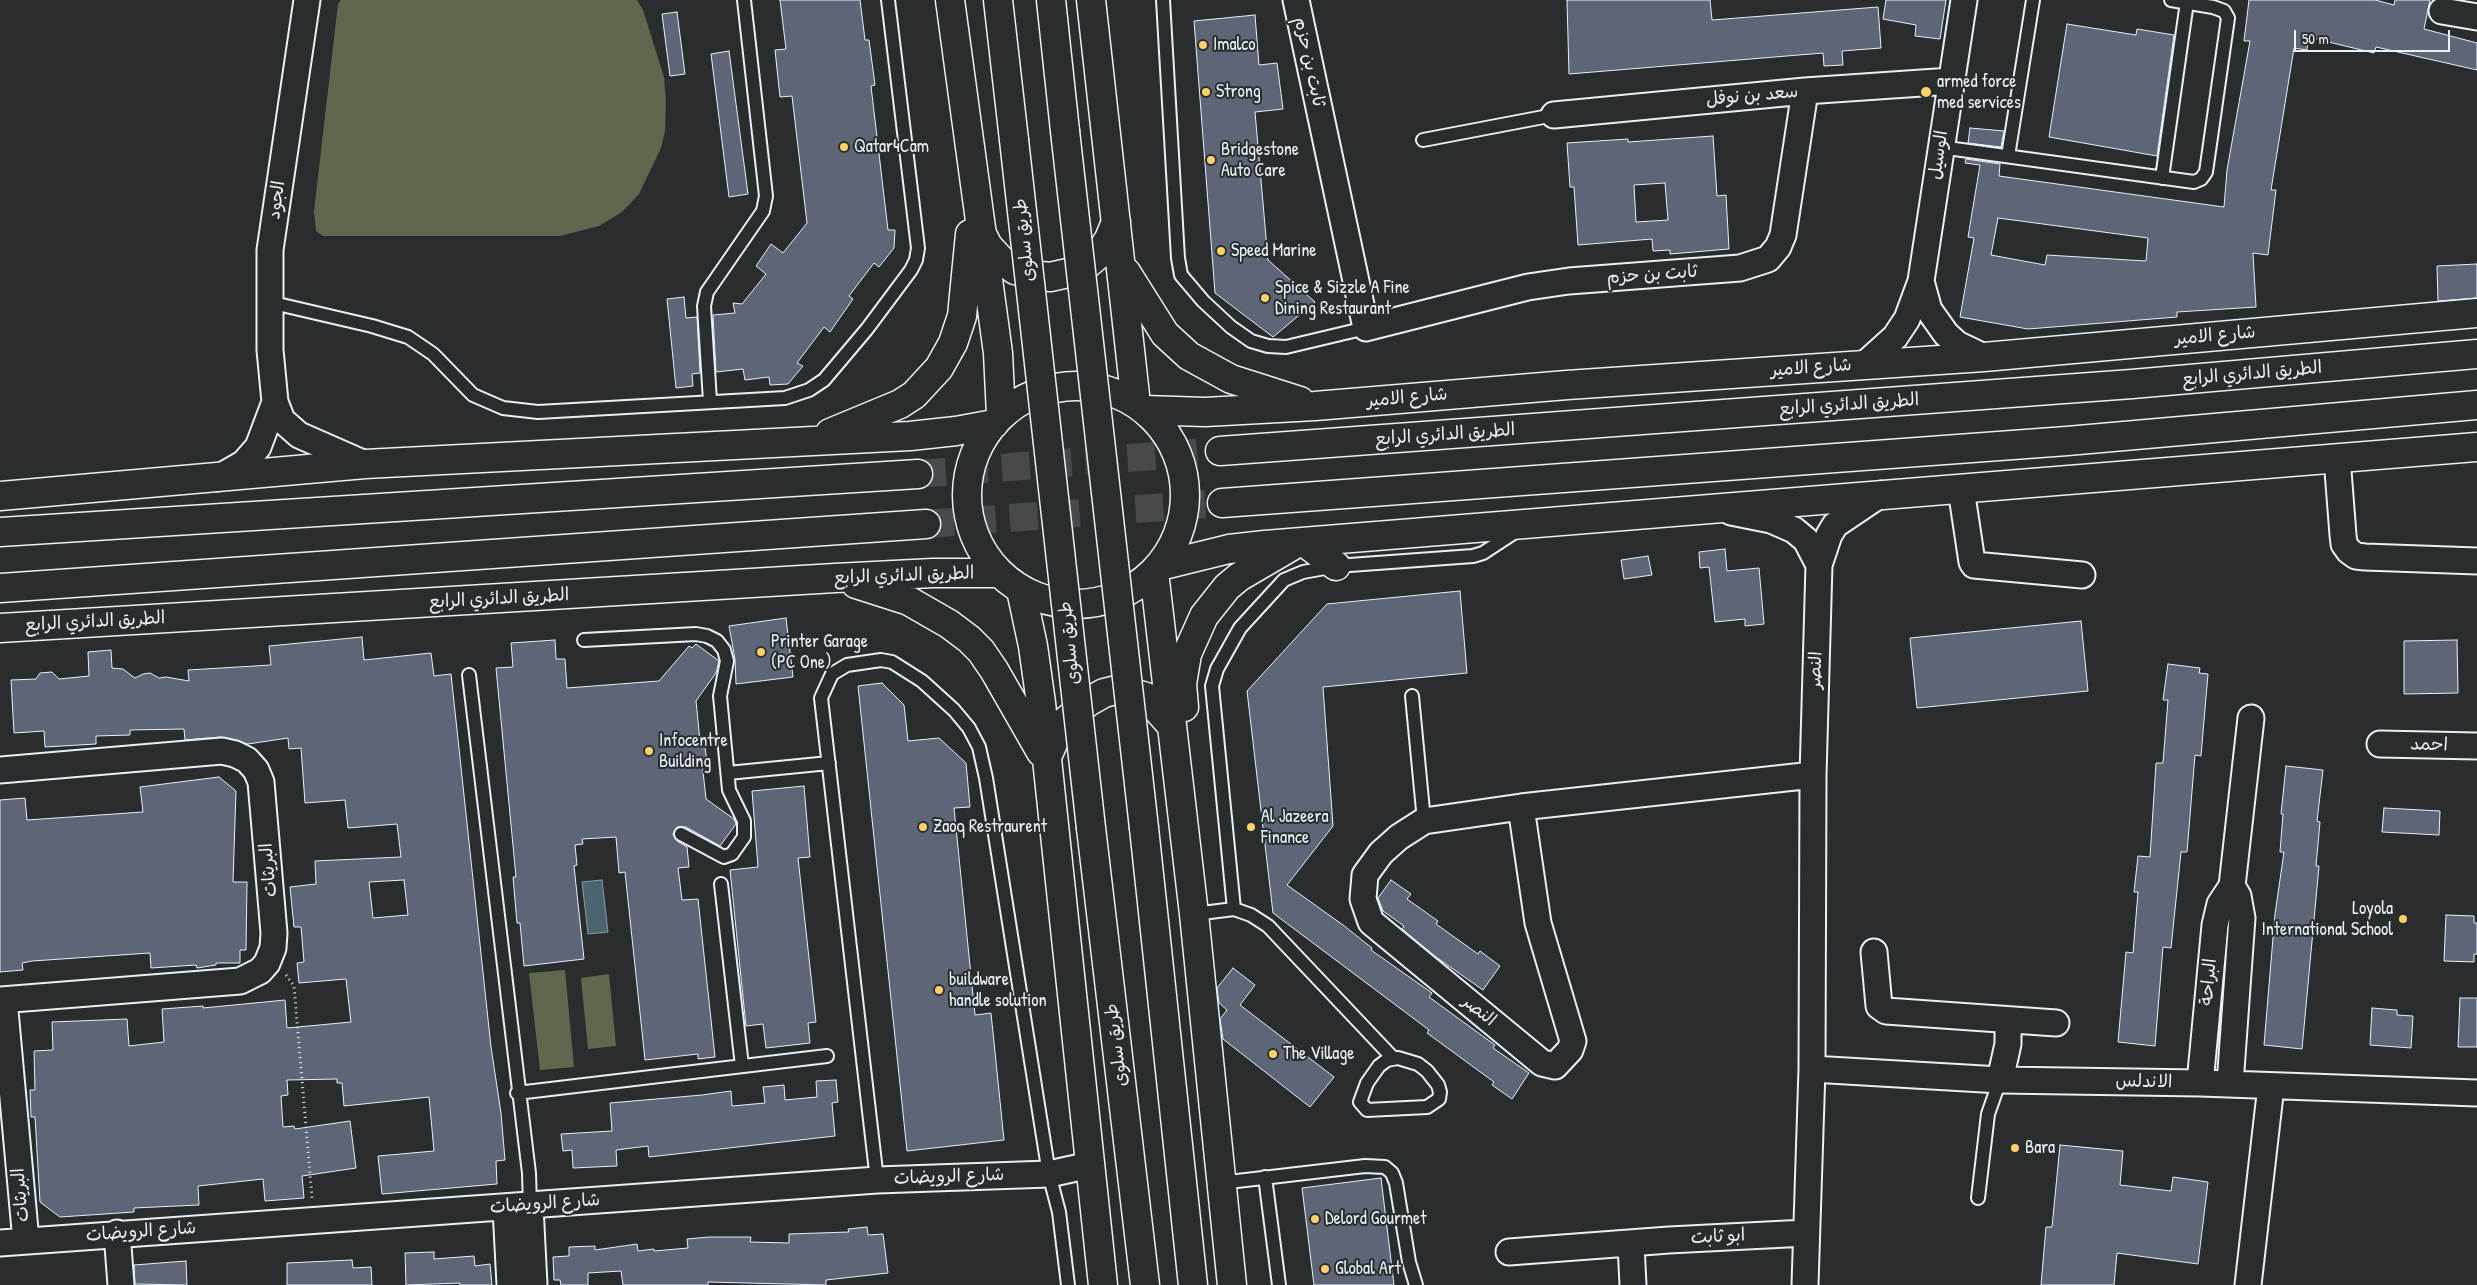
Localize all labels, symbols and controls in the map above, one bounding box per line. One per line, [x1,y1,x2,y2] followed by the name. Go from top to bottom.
[1289,15,1329,109] street label: ثابت بن حزم
[2297,20,2453,52] scale bar
[2302,28,2329,49] text: 50 m
[1213,34,1256,56] place label: Imalco
[1197,39,1209,51] marker: Imalco
[1937,71,2021,114] place label: armed force med services
[1216,81,1261,103] place label: Strong
[1705,81,1799,111] street label: سعد بن نوفل
[1919,85,1933,99] marker: armed force med services
[1200,86,1212,98] marker: Strong
[1925,129,1953,181] street label: الوسيل
[854,136,929,158] place label: Qatar4Cam
[1221,139,1299,182] place label: Bridgestone Auto Care
[838,141,850,153] marker: Qatar4Cam
[1205,154,1217,166] marker: Bridgestone Auto Care
[264,179,290,221] street label: الجود
[1010,197,1040,283] street label: طريق سلوى
[1231,240,1316,262] place label: Speed Marine
[1215,245,1227,257] marker: Speed Marine
[1606,261,1698,289] street label: ثابت بن حزم
[1275,277,1410,320] place label: Spice & Sizzle A Fine Dining Restaurant
[1259,292,1271,304] marker: Spice & Sizzle A Fine Dining Restaurant
[2174,322,2256,350] street label: شارع الامير
[1770,354,1852,382] street label: شارع الامير
[2181,357,2323,391] street label: الطريق الدائري الرابع
[1366,384,1448,412] street label: شارع الامير
[1778,389,1920,421] street label: الطريق الدائري الرابع
[1374,419,1516,451] street label: الطريق الدائري الرابع
[833,563,975,589] street label: الطريق الدائري الرابع
[428,585,570,613] street label: الطريق الدائري الرابع
[1055,600,1085,686] street label: طريق سلوى
[24,608,166,636] street label: الطريق الدائري الرابع
[771,631,868,674] place label: Printer Garage (PC One)
[755,646,767,658] marker: Printer Garage (PC One)
[1805,651,1827,689] street label: النصر
[659,730,728,772] place label: Infocentre Building
[2410,734,2448,756] street label: احمد
[643,745,655,757] marker: Infocentre Building
[1261,806,1328,849] place label: Al Jazeera Finance
[933,816,1047,838] place label: Zaoq Restraurent
[917,821,929,833] marker: Zaoq Restraurent
[1245,821,1257,833] marker: Al Jazeera Finance
[256,842,282,898] street label: البريثات
[2261,898,2393,941] place label: Loyola International School
[2397,913,2409,925] marker: Loyola International School
[2196,958,2222,1006] street label: البراحة
[949,969,1047,1012] place label: buildware handle solution
[933,984,945,996] marker: buildware handle solution
[1458,991,1500,1031] street label: النصر
[1101,1002,1133,1088] street label: طريق سلوى
[1283,1043,1354,1065] place label: The Village
[1267,1048,1279,1060] marker: The Village
[2116,1071,2172,1093] street label: الاندلس
[2025,1137,2055,1159] place label: Bara
[2009,1142,2021,1154] marker: Bara
[893,1164,1005,1190] street label: شارع الرويضات
[8,1167,34,1223] street label: البريثات
[489,1189,601,1219] street label: شارع الرويضات
[1325,1208,1426,1230] place label: Delord Gourmet
[1309,1213,1321,1225] marker: Delord Gourmet
[85,1217,197,1247] street label: شارع الرويضات
[1690,1225,1746,1249] street label: ابو ثابت
[1335,1258,1401,1280] place label: Global Art
[1319,1263,1331,1275] marker: Global Art

